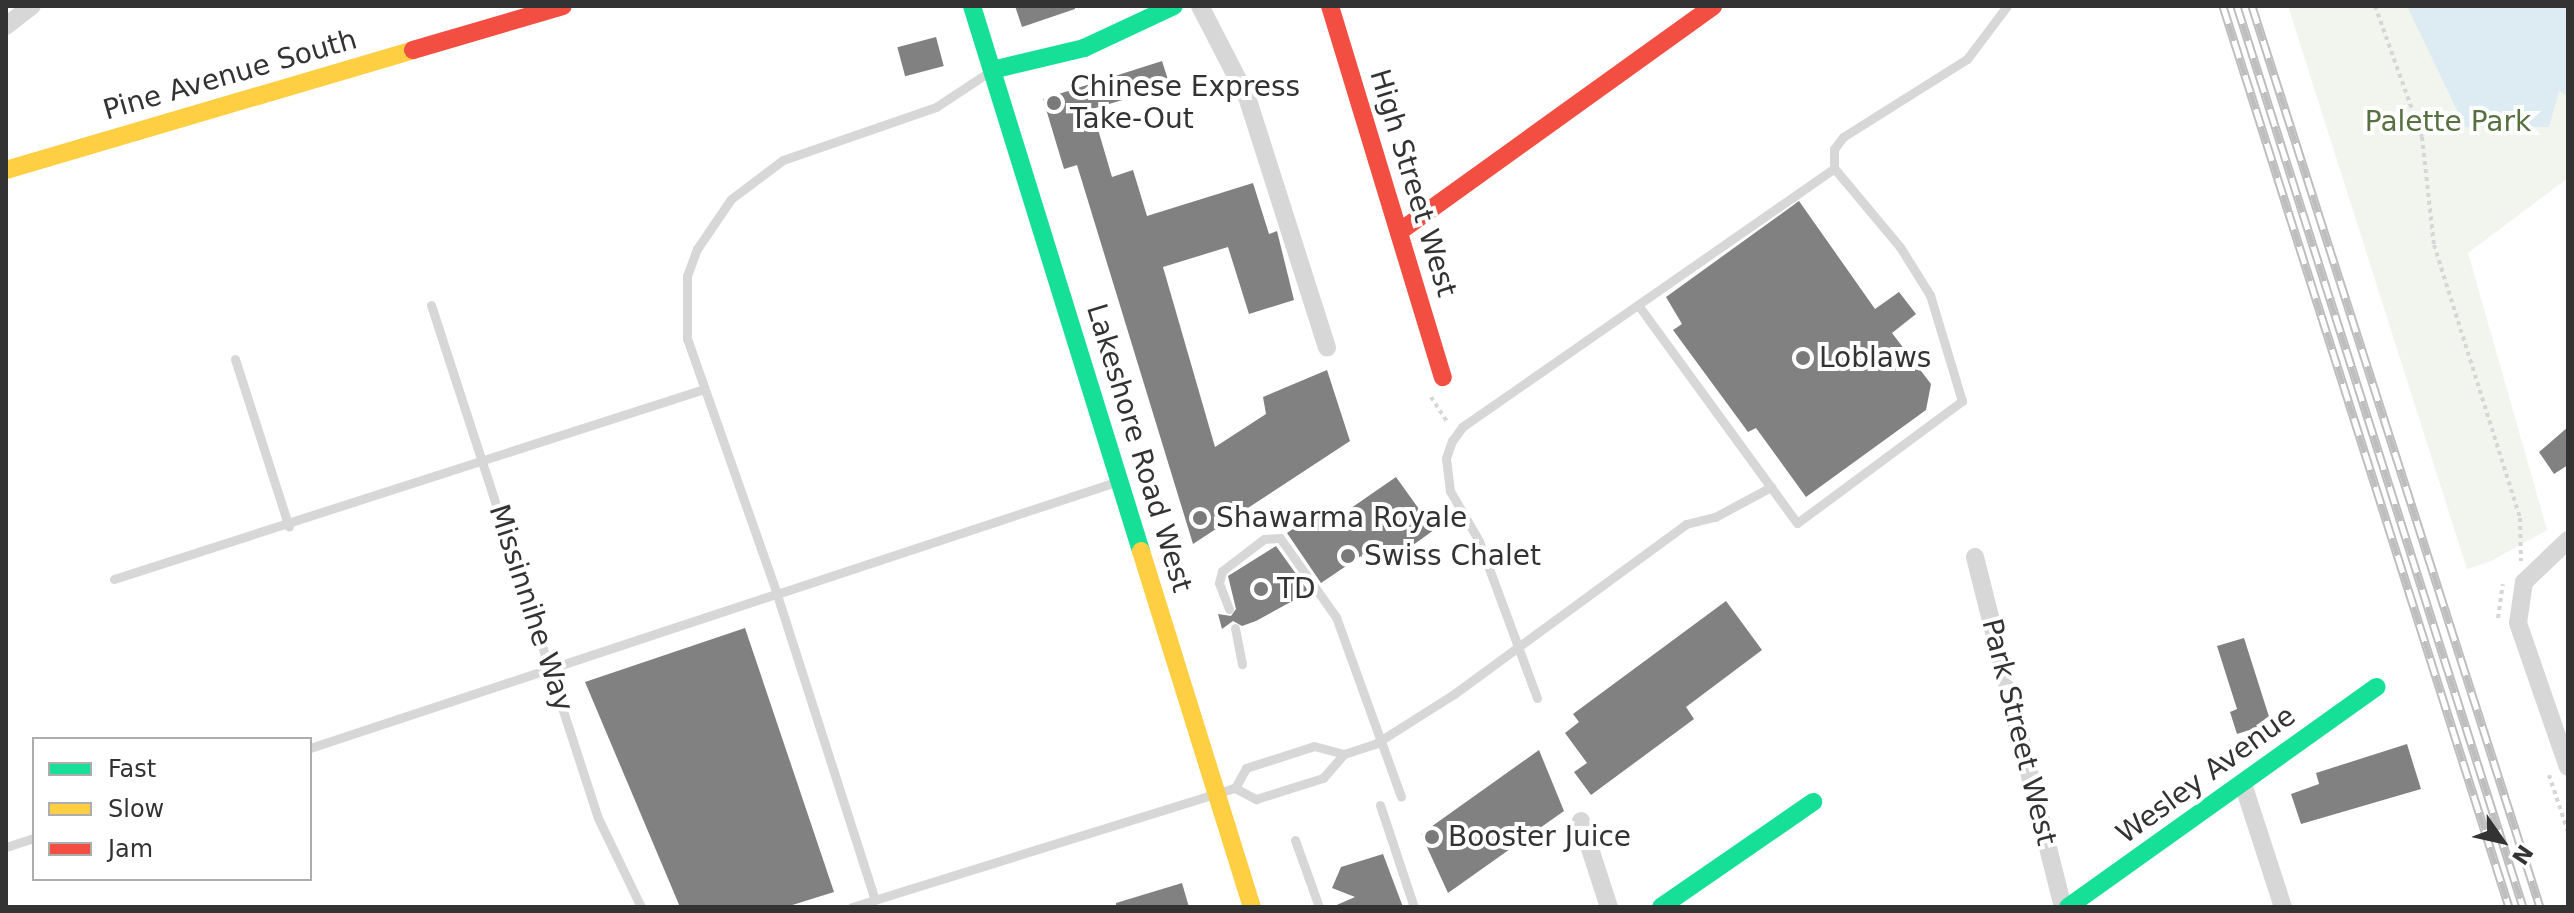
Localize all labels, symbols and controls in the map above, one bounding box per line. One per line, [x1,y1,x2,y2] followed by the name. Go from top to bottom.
[99,23,361,127] street label: Pine Avenue South
[1362,65,1464,301] street label: High Street West
[1070,70,1300,136] place label: Chinese Express Take-Out
[1045,94,1063,112] marker: Chinese Express Take-Out
[2365,105,2531,139] park label: Palette Park
[1079,300,1199,596] street label: Lakeshore Road West
[1819,341,1931,375] place label: Loblaws
[1794,349,1812,367] marker: Loblaws
[482,500,580,716] street label: Missinnihe Way
[1216,501,1467,535] place label: Shawarma Royale
[1191,509,1209,527] marker: Shawarma Royale
[1364,539,1541,573] place label: Swiss Chalet
[1339,547,1357,565] marker: Swiss Chalet
[1277,572,1316,606] place label: TD
[1252,580,1270,598] marker: TD
[1975,615,2063,849] street label: Park Street West
[2110,699,2302,851] street label: Wesley Avenue
[32,737,312,881] legend
[108,755,156,783] text: Fast
[108,795,164,823] text: Slow
[2462,801,2542,881] north arrow
[1448,820,1631,854] place label: Booster Juice
[1423,828,1441,846] marker: Booster Juice
[108,835,153,863] text: Jam
[2507,840,2538,869] text: N

